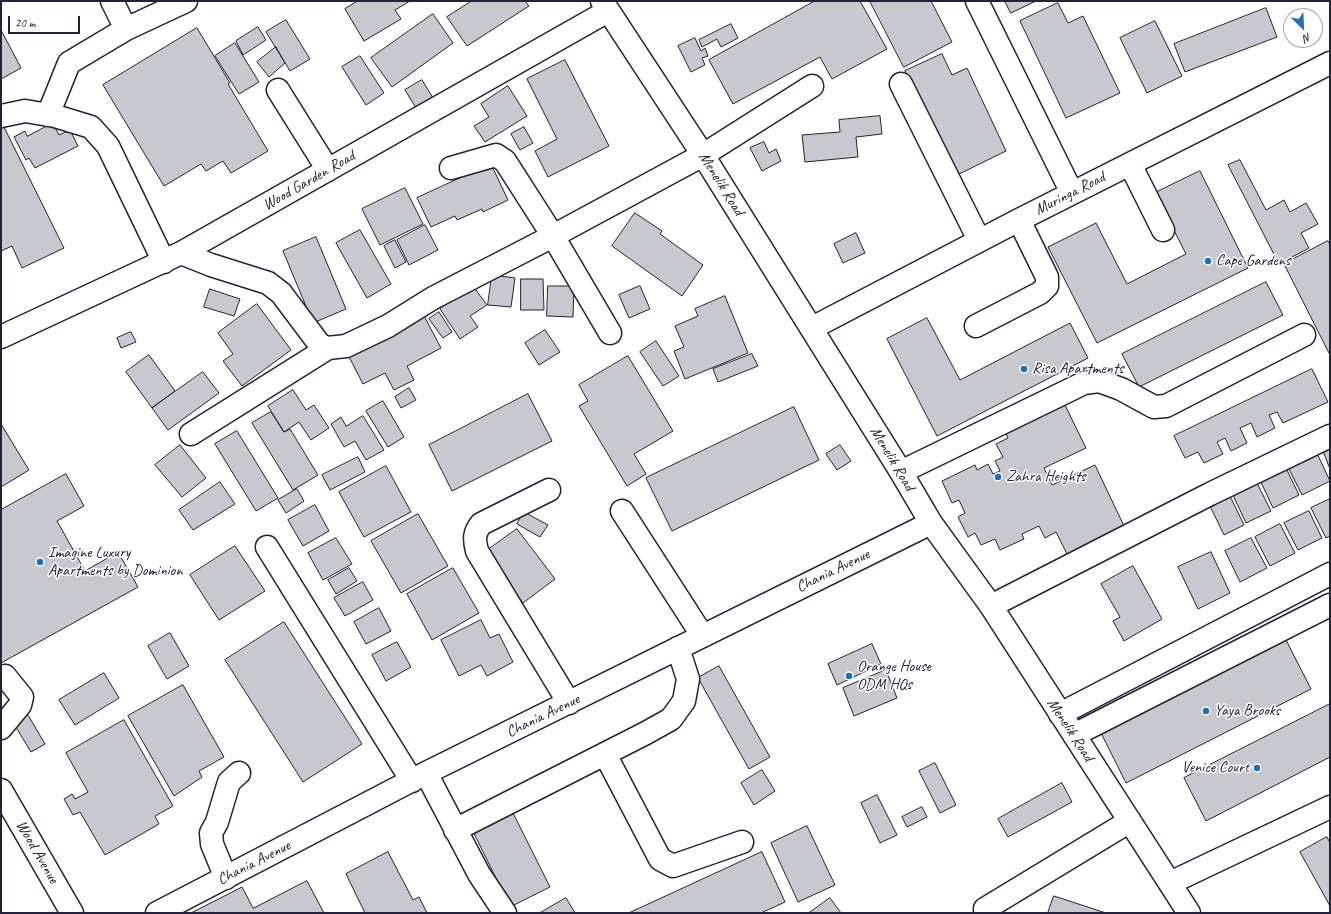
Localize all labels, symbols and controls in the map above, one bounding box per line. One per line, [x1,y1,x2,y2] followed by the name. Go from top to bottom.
[10,8,82,34] scale bar
[1283,8,1323,48] north arrow
[15,15,35,31] text: 20 m
[1302,30,1313,46] text: N
[260,147,358,215] street label: Wood Garden Road
[694,149,748,219] street label: Menelik Road
[1032,168,1108,220] street label: Muringa Road
[1216,251,1290,271] place label: Cape Gardens
[1203,256,1213,266] marker: Cape Gardens
[1032,359,1124,379] place label: Risa Apartments
[1019,364,1029,374] marker: Risa Apartments
[865,423,919,495] street label: Menelik Road
[1006,467,1085,487] place label: Zahra Heights
[993,472,1003,482] marker: Zahra Heights
[48,543,182,581] place label: Imagine Luxury Apartments by Dominion
[793,545,873,597] street label: Chania Avenue
[35,557,45,567] marker: Imagine Luxury Apartments by Dominion
[857,657,931,695] place label: Orange House ODM HQs
[844,671,854,681] marker: Orange House ODM HQs
[503,690,583,742] street label: Chania Avenue
[1043,695,1097,765] street label: Menelik Road
[1214,701,1280,721] place label: Yaya Brooks
[1201,706,1211,716] marker: Yaya Brooks
[1181,758,1249,778] place label: Venice Court
[1252,763,1262,773] marker: Venice Court
[11,817,63,887] street label: Wood Avenue
[214,836,294,890] street label: Chania Avenue

